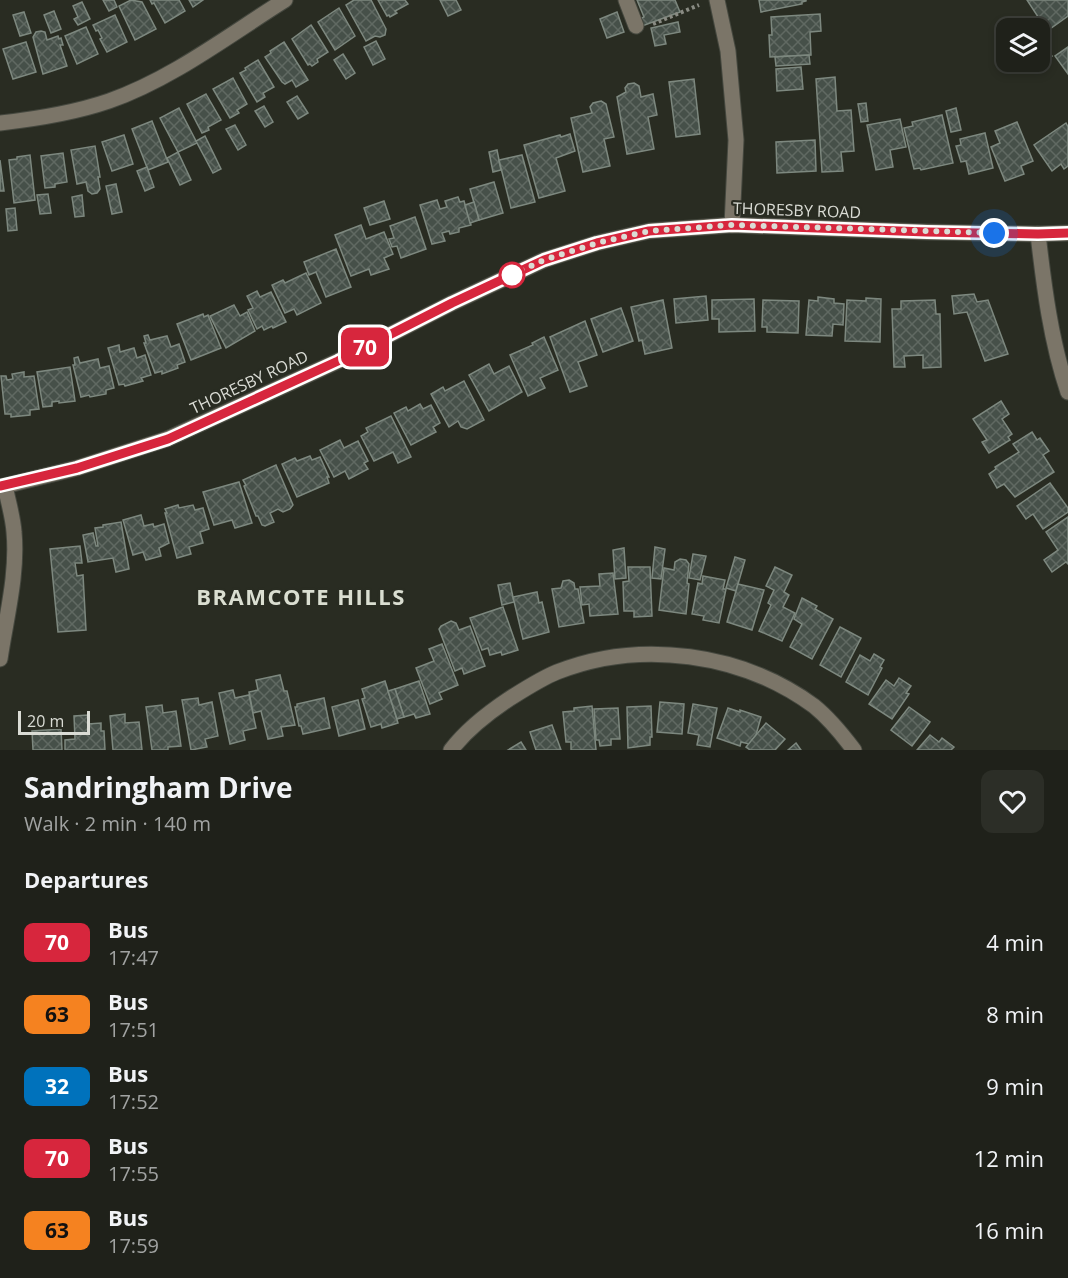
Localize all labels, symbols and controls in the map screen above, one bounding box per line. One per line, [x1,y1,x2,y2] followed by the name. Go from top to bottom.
[996,18,1050,72] map controls
[996,18,1050,72] button: layers
[733,197,861,223] street label: THORESBY ROAD
[979,218,1009,248] your location
[499,262,525,288] unlabelled marker
[338,328,392,366] line badge: 70
[353,333,377,361] text: 70
[186,345,312,419] street label: THORESBY ROAD
[196,581,406,611] district label: BRAMCOTE HILLS
[18,708,90,736] scale bar
[27,710,64,732] text: 20 m
[24,768,292,806] text: Sandringham Drive
[981,770,1044,833] button: heart
[24,810,211,837] text: Walk · 2 min · 140 m
[24,864,148,894] text: Departures
[108,914,148,944] text: Bus
[986,927,1044,957] text: 4 min
[45,928,69,956] text: 70
[108,944,159,971] text: 17:47
[108,986,148,1016] text: Bus
[986,999,1044,1029] text: 8 min
[45,1000,69,1028] text: 63
[108,1016,159,1043] text: 17:51
[108,1058,148,1088] text: Bus
[986,1071,1044,1101] text: 9 min
[45,1072,69,1100] text: 32
[108,1088,159,1115] text: 17:52
[108,1130,148,1160] text: Bus
[974,1143,1044,1173] text: 12 min
[45,1144,69,1172] text: 70
[108,1160,159,1187] text: 17:55
[108,1202,148,1232] text: Bus
[974,1215,1044,1245] text: 16 min
[45,1216,69,1244] text: 63
[108,1232,159,1259] text: 17:59

